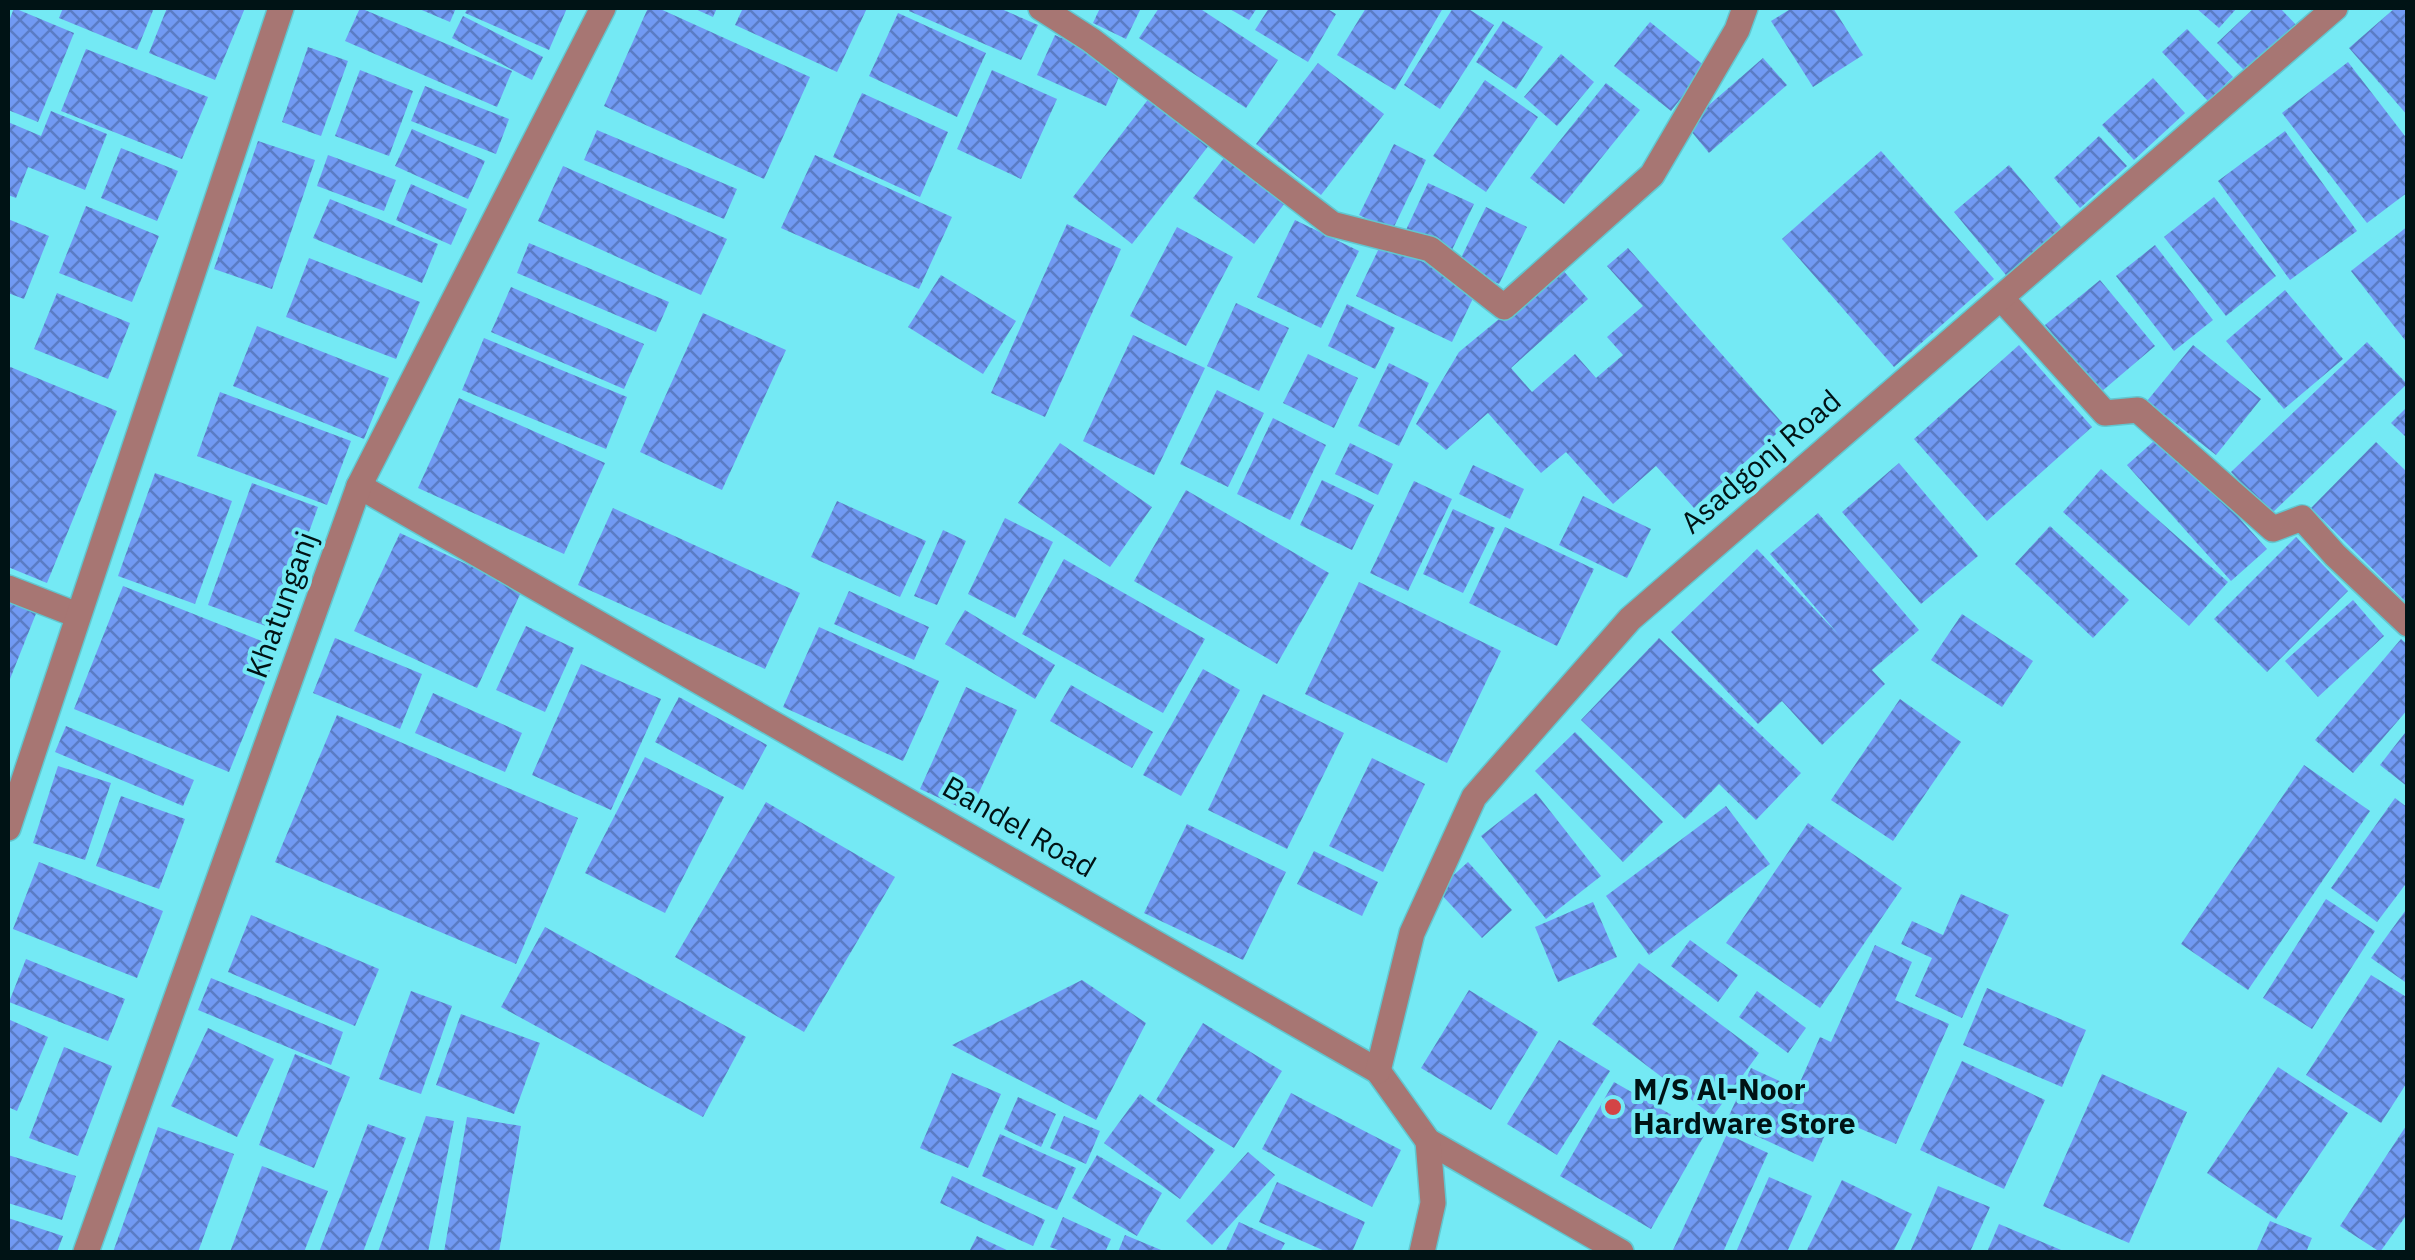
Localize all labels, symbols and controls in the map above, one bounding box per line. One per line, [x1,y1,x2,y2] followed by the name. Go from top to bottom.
[1672,380,1848,541] street label: Asadgonj Road
[236,526,325,683] street label: Khatunganj
[936,766,1103,885] street label: Bandel Road
[1633,1069,1856,1142] place label: M/S Al-Noor Hardware Store
[1602,1096,1624,1118] marker: M/S Al-Noor Hardware Store

